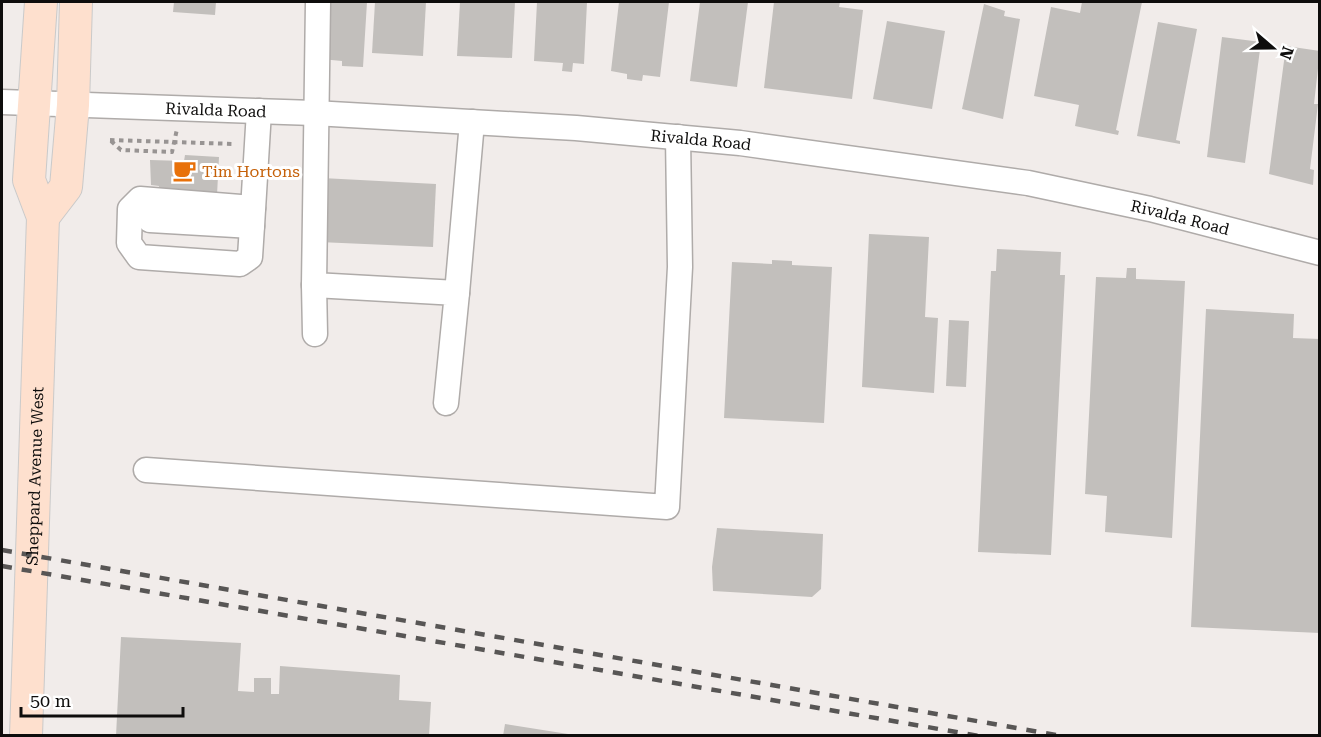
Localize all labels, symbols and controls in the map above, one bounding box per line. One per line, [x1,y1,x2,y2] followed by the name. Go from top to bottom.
[1243,18,1303,78] north arrow
[1276,44,1298,62] text: N
[165,98,267,121] street label: Rivalda Road
[650,125,752,154] street label: Rivalda Road
[171,158,197,184] cafe icon: Tim Hortons
[202,162,300,181] place label: Tim Hortons
[1129,196,1232,239] street label: Rivalda Road
[22,386,47,566] street label: Sheppard Avenue West
[21,680,183,718] scale bar
[30,690,71,711] text: 50 m

